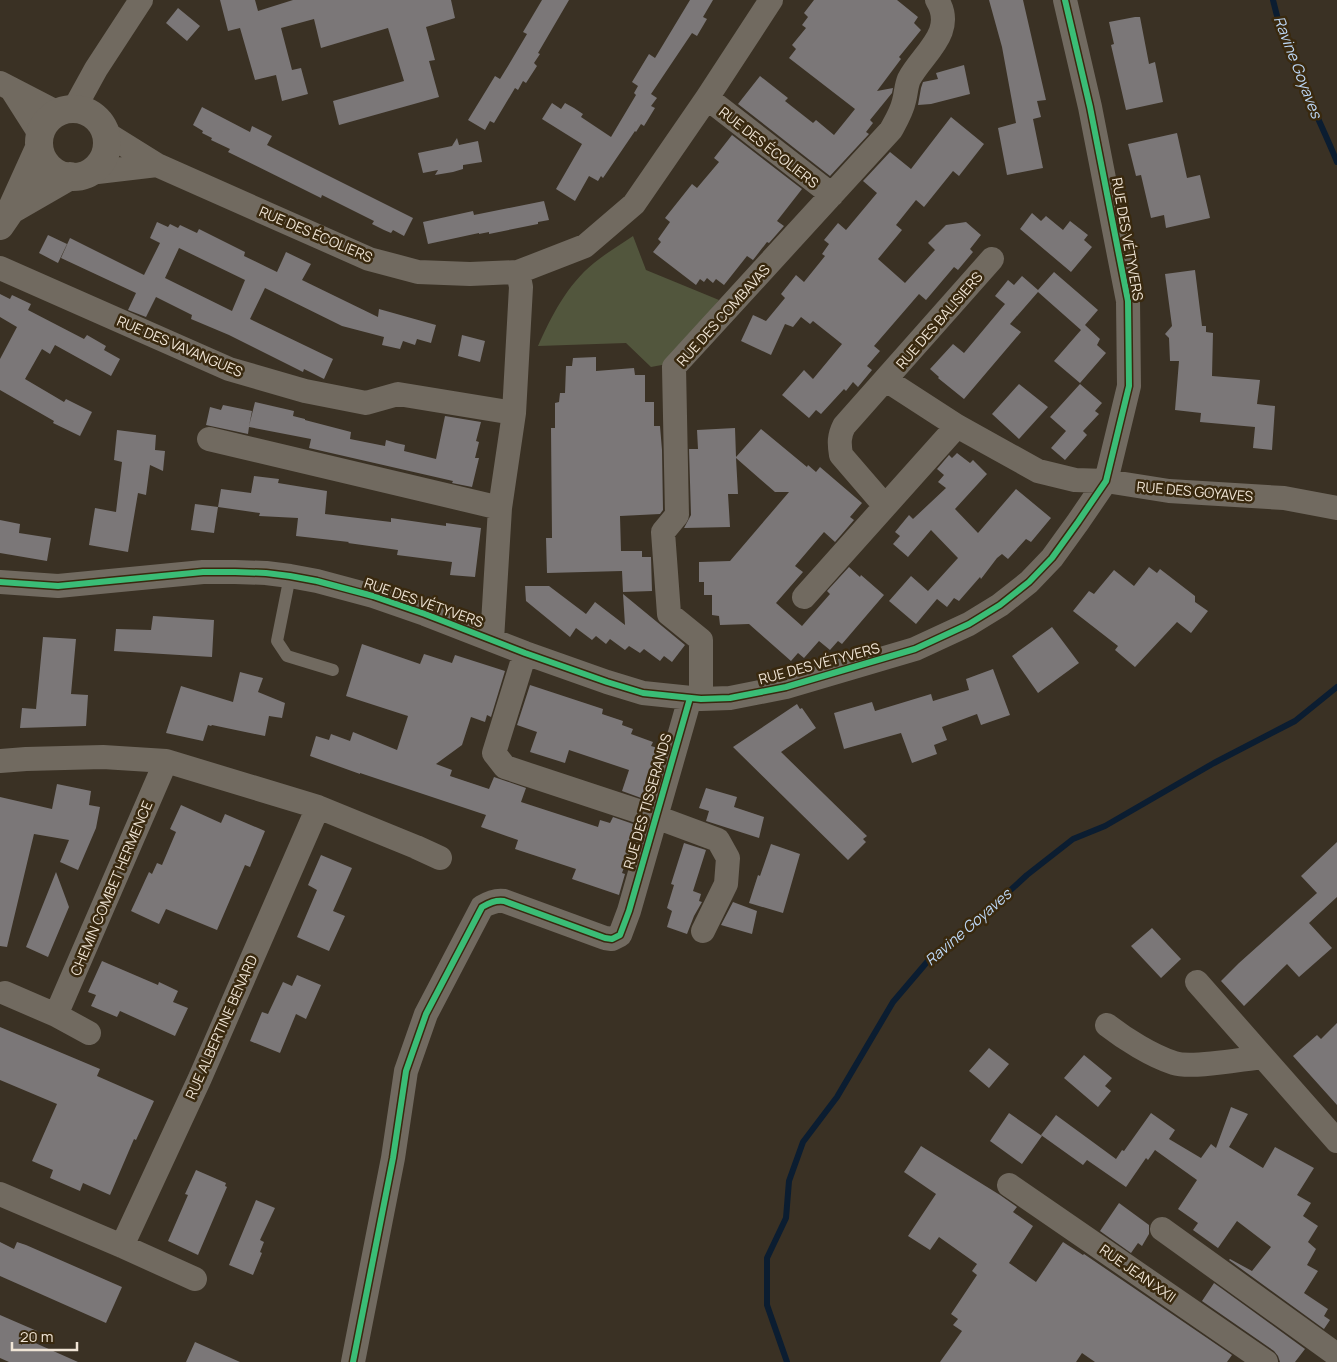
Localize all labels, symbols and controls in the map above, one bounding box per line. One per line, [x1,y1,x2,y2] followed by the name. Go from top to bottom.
[1269,13,1328,122] water label: Ravine Goyaves
[715,102,823,192] street label: RUE DES ÉCOLIERS
[1108,176,1148,302] street label: RUE DES VÉTYVERS
[256,202,376,267] street label: RUE DES ÉCOLIERS
[672,260,774,370] street label: RUE DES COMBAVAS
[891,267,987,373] street label: RUE DES BALISIERS
[114,311,246,381] street label: RUE DES VAVANGUES
[1136,476,1254,506] street label: RUE DES GOYAVES
[362,573,486,631] street label: RUE DES VÉTYVERS
[756,638,882,688] street label: RUE DES VÉTYVERS
[619,731,676,871] street label: RUE DES TISSERANDS
[66,798,156,978] street label: CHEMIN COMBET HERMENCE
[920,883,1016,970] water label: Ravine Goyaves
[181,952,261,1102] street label: RUE ALBERTINE BENARD
[1096,1240,1180,1306] street label: RUE JEAN XXII
[12,1320,78,1352] scale bar
[20,1326,53,1347] text: 20 m

